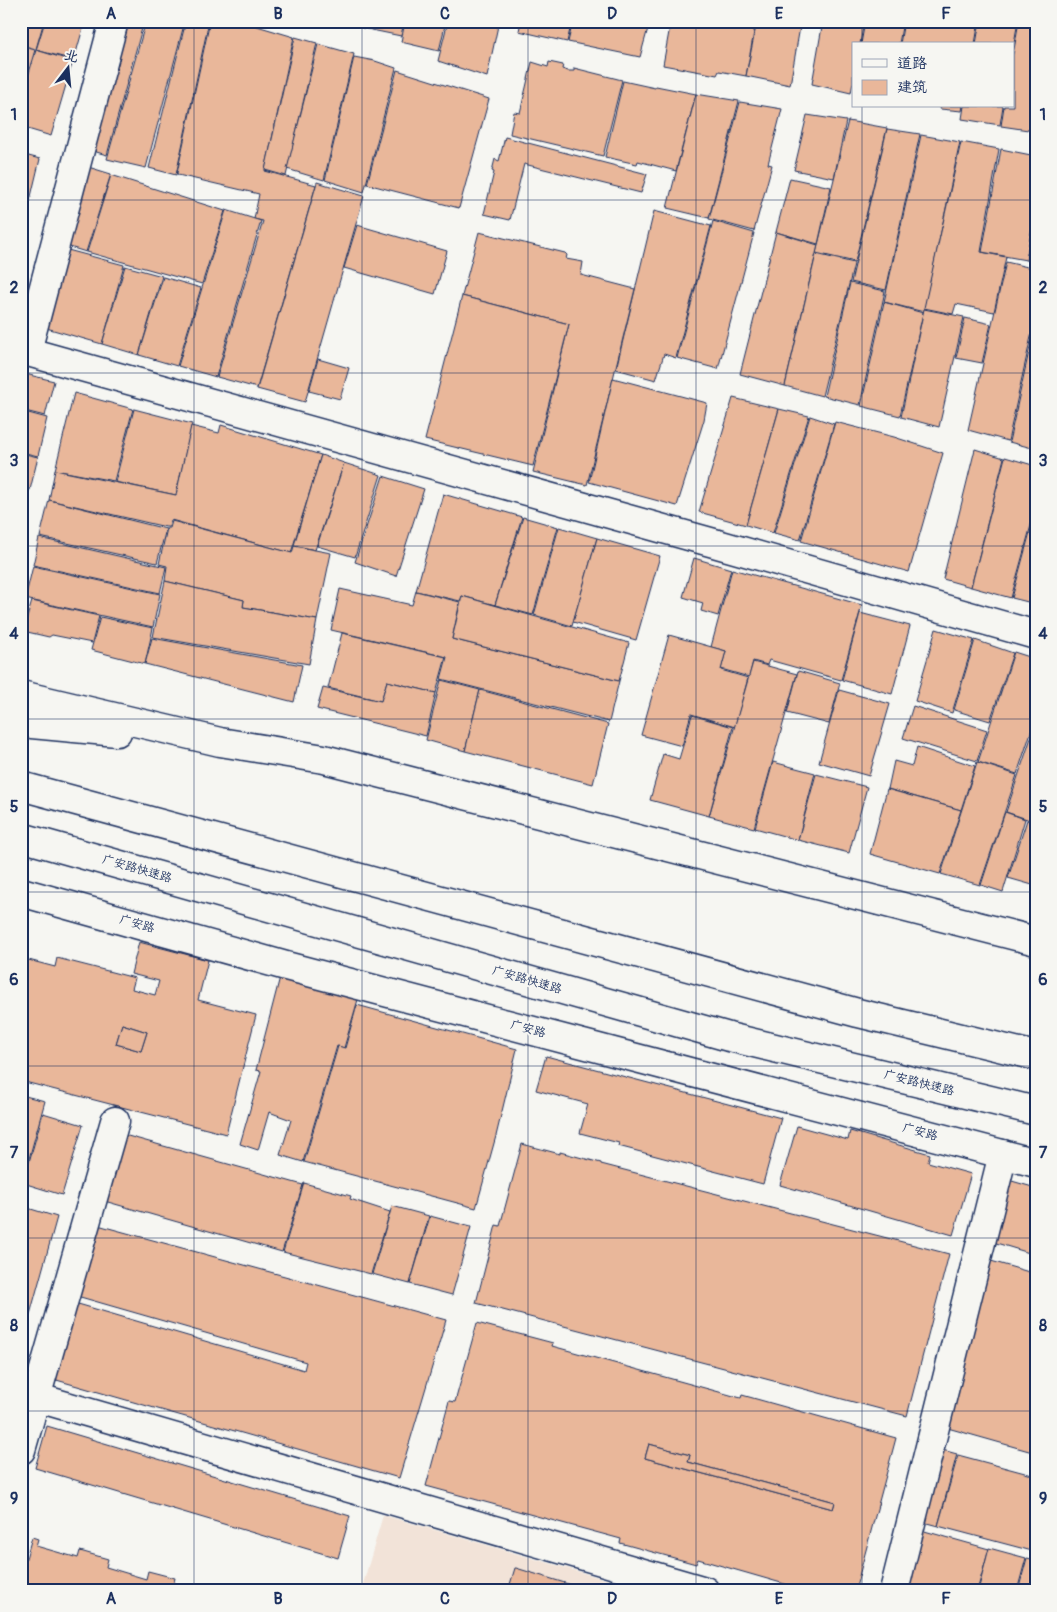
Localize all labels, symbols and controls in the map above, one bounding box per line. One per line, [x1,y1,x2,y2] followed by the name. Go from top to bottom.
[106,4,117,24] text: A
[273,4,283,24] text: B
[440,4,450,24] text: C
[607,4,617,24] text: D
[775,4,784,24] text: E
[941,4,951,24] text: F
[42,42,92,92] north arrow
[852,42,1014,108] legend
[62,46,81,66] text: 北
[897,54,927,73] text: 道路
[897,78,927,97] text: 建筑
[11,105,17,125] text: 1
[1040,105,1046,125] text: 1
[10,278,19,298] text: 2
[1039,278,1048,298] text: 2
[10,451,19,471] text: 3
[1039,451,1048,471] text: 3
[9,624,19,644] text: 4
[1038,624,1048,644] text: 4
[10,797,19,817] text: 5
[1039,797,1048,817] text: 5
[100,852,174,886] street label: 广安路快速路
[118,912,156,936] street label: 广安路
[490,963,564,997] street label: 广安路快速路
[9,970,19,990] text: 6
[1038,970,1048,990] text: 6
[509,1017,547,1041] street label: 广安路
[882,1067,956,1099] street label: 广安路快速路
[901,1120,939,1144] street label: 广安路
[10,1143,19,1163] text: 7
[1039,1143,1048,1163] text: 7
[10,1316,18,1336] text: 8
[1039,1316,1047,1336] text: 8
[10,1489,18,1509] text: 9
[1039,1489,1047,1509] text: 9
[106,1589,117,1609] text: A
[273,1589,283,1609] text: B
[440,1589,450,1609] text: C
[607,1589,617,1609] text: D
[775,1589,784,1609] text: E
[941,1589,951,1609] text: F

